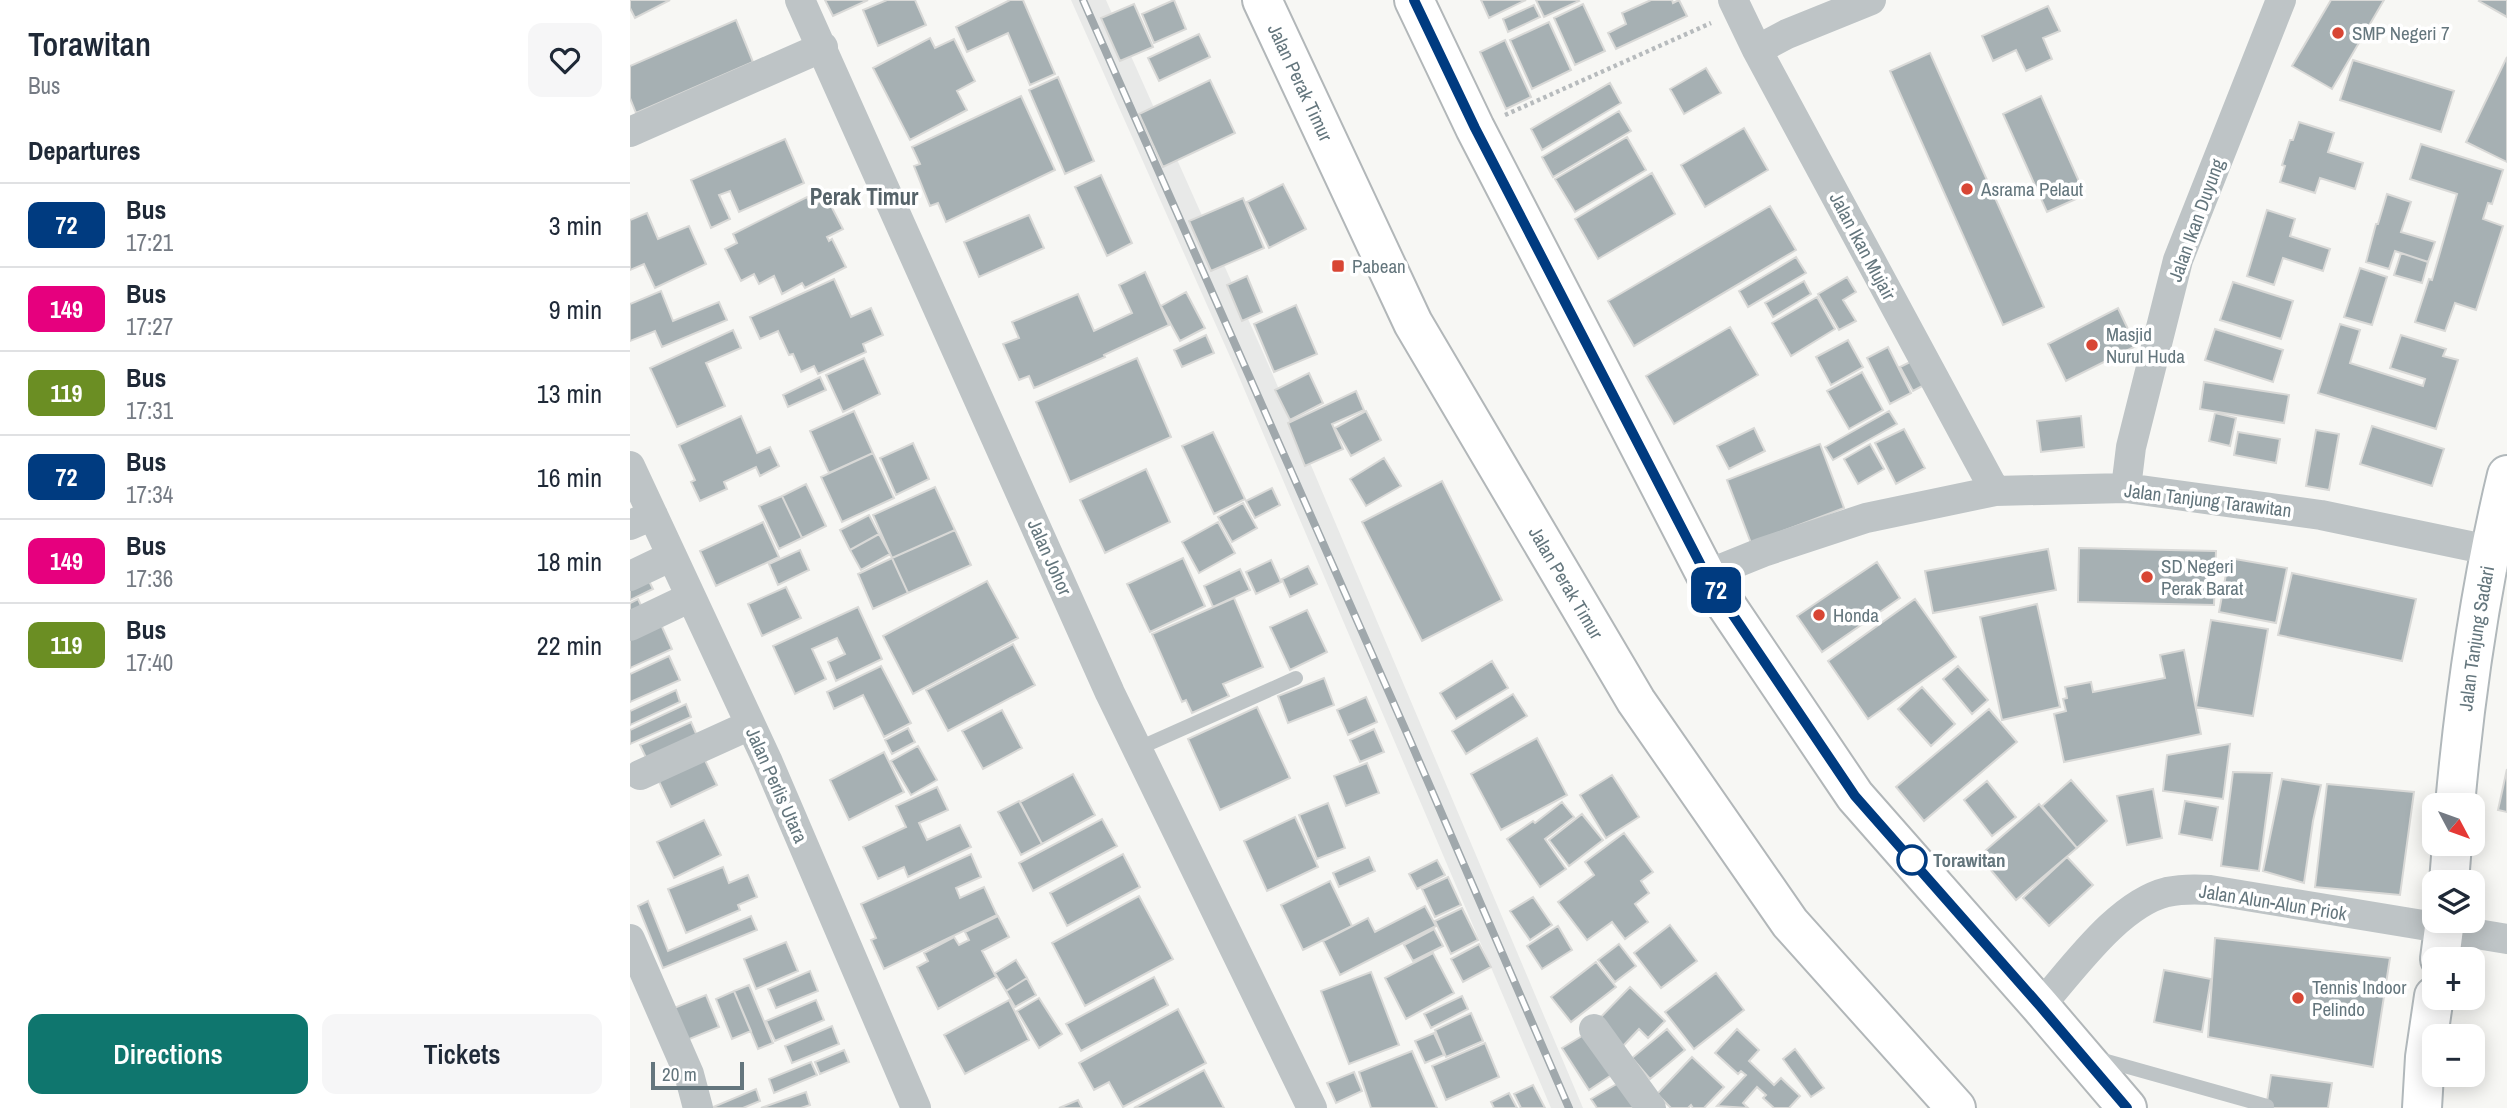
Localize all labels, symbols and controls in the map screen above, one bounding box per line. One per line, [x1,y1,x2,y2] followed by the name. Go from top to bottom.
[1262,19,1340,146] street label: Jalan Perak Timur
[2352,20,2450,46] place label: SMP Negeri 7
[28,22,151,66] text: Torawitan
[528,23,602,97] button: heart
[2330,25,2346,41] marker: SMP Negeri 7
[28,70,61,101] text: Bus
[28,133,141,168] text: Departures
[2162,155,2230,285] street label: Jalan Ikan Duyung
[1980,176,2084,202] place label: Asrama Pelaut
[810,181,919,212] district label: Perak Timur
[1959,181,1975,197] marker: Asrama Pelaut
[1824,188,1903,305] street label: Jalan Ikan Mujair
[126,192,166,227] text: Bus
[549,208,602,243] text: 3 min
[56,209,77,241] text: 72
[126,227,173,258] text: 17:21
[1352,253,1406,279] place label: Pabean
[1330,258,1346,274] marker: Pabean
[126,276,166,311] text: Bus
[549,292,602,327] text: 9 min
[50,293,83,325] text: 149
[126,311,173,342] text: 17:27
[2106,321,2185,369] place label: Masjid Nurul Huda
[2084,337,2100,353] marker: Masjid Nurul Huda
[126,360,166,395] text: Bus
[537,376,602,411] text: 13 min
[51,377,82,409] text: 119
[126,395,173,426] text: 17:31
[126,444,166,479] text: Bus
[537,460,602,495] text: 16 min
[56,461,77,493] text: 72
[2123,477,2293,523] street label: Jalan Tanjung Tarawitan
[126,479,173,510] text: 17:34
[1022,515,1079,600] street label: Jalan Johor
[1523,521,1610,645] street label: Jalan Perak Timur
[126,528,166,563] text: Bus
[537,544,602,579] text: 18 min
[50,545,83,577] text: 149
[2161,553,2244,601] place label: SD Negeri Perak Barat
[126,563,173,594] text: 17:36
[2452,564,2500,712] street label: Jalan Tanjung Sadari
[1684,567,1748,613] line badge: 72
[2139,569,2155,585] marker: SD Negeri Perak Barat
[1705,574,1727,606] text: 72
[1833,602,1879,628] place label: Honda
[1811,607,1827,623] marker: Honda
[126,612,166,647] text: Bus
[537,628,602,663] text: 22 min
[51,629,82,661] text: 119
[126,647,173,678] text: 17:40
[740,723,814,847] street label: Jalan Perlis Utara
[2422,793,2485,856] north arrow
[2422,793,2485,1087] map controls
[1897,845,1927,875] marker: Torawitan
[1933,847,2005,873] place label: Torawitan
[2422,870,2485,933] button: layers
[2197,878,2349,927] street label: Jalan Alun-Alun Priok
[2422,947,2485,1010] button: +
[2312,974,2407,1022] place label: Tennis Indoor Pelindo
[2290,990,2306,1006] marker: Tennis Indoor Pelindo
[28,1014,308,1094] button: Directions
[322,1014,602,1094] button: Tickets
[2422,1024,2485,1087] button: −
[651,1059,744,1091] scale bar
[662,1061,697,1087] text: 20 m

